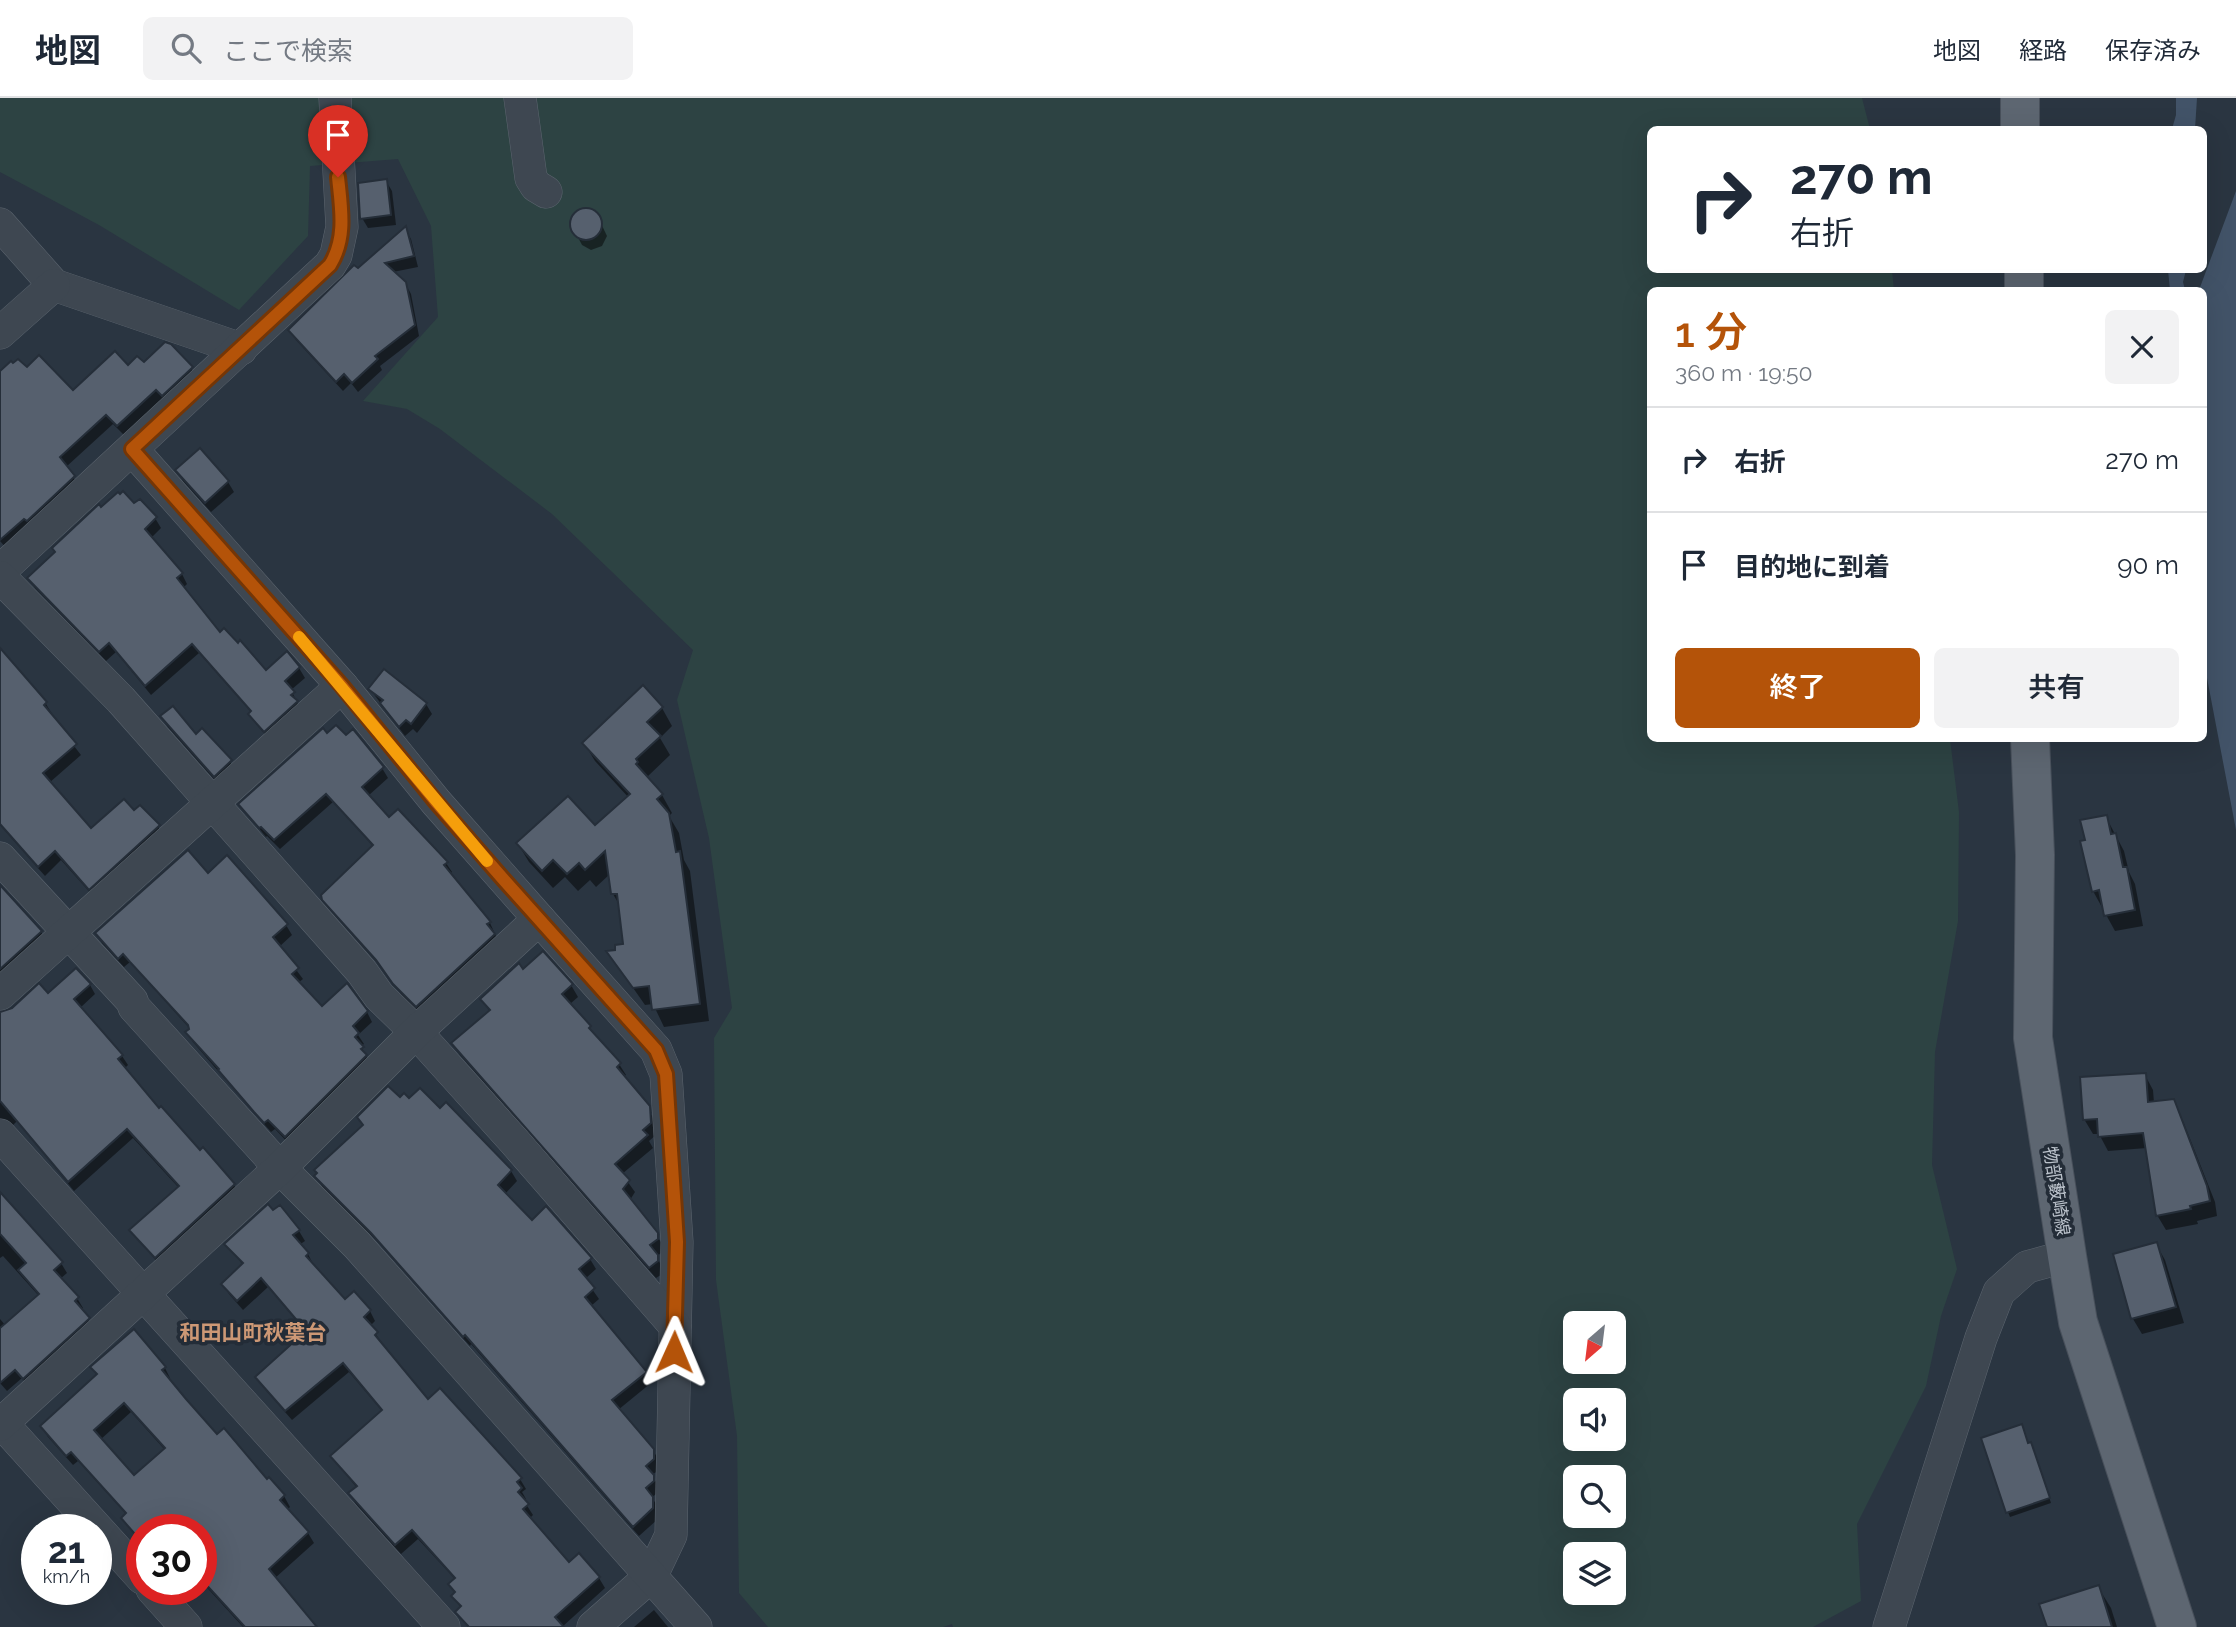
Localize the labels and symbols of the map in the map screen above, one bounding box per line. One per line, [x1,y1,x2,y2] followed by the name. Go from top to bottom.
[308,105,368,177] pin
[2040,1145,2074,1237] street label: 物部藪崎線
[1563,1311,1626,1374] north arrow
[637,1315,711,1389] position arrow
[180,1320,327,1345] district label: 和田山町秋葉台
[126,1514,217,1605] speed limit sign: 30

